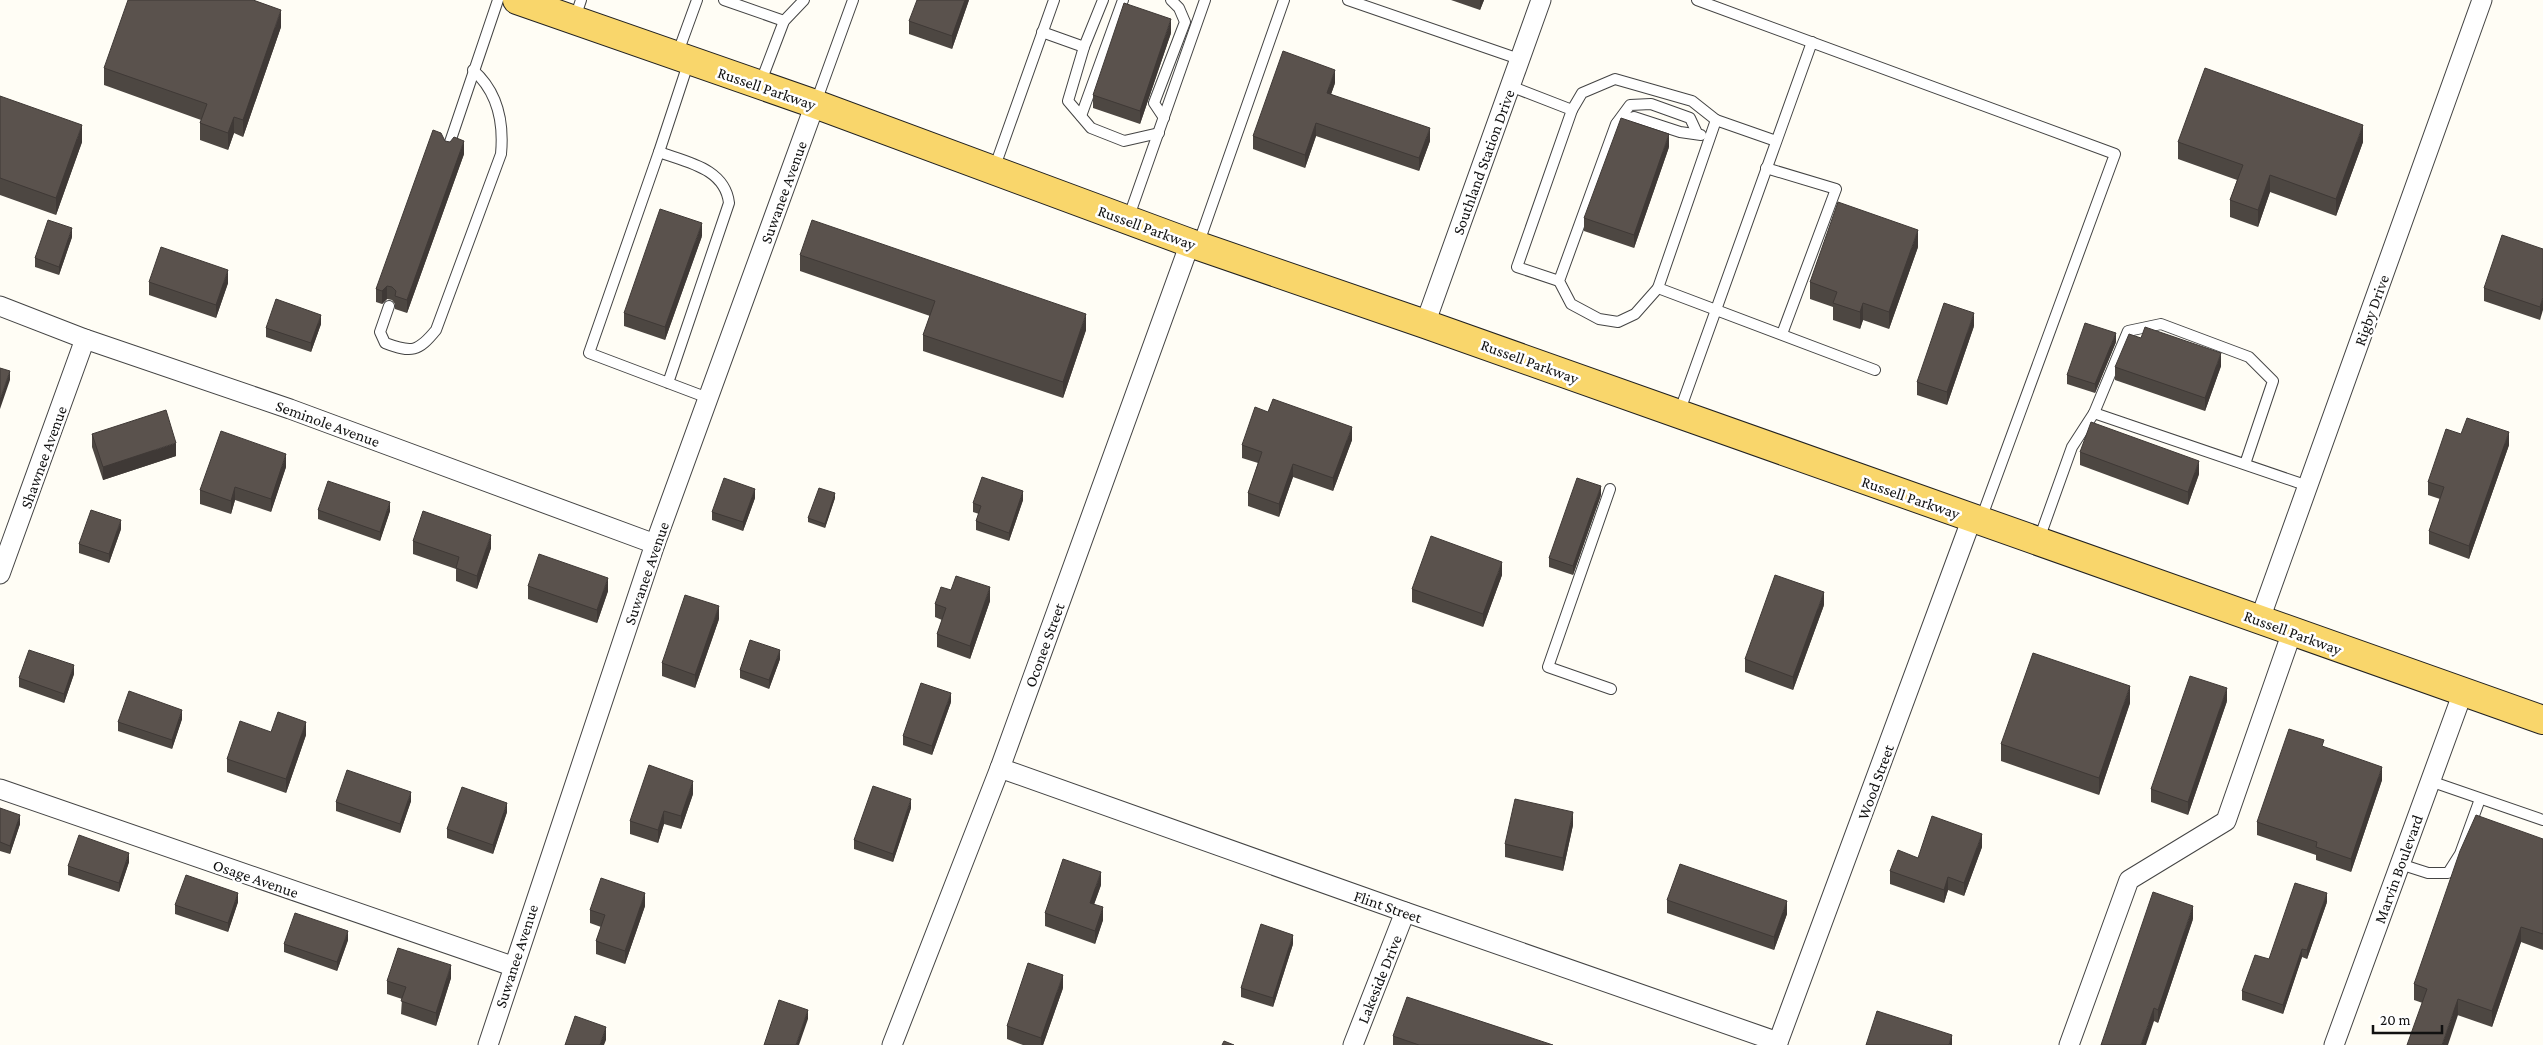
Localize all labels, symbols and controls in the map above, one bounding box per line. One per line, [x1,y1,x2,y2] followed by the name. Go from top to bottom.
[715,64,819,114] street label: Russell Parkway
[1449,87,1518,237] street label: Southland Station Drive
[757,139,810,246] street label: Suwanee Avenue
[1095,202,1199,254] street label: Russell Parkway
[2351,272,2393,348] street label: Rigby Drive
[1478,336,1582,388] street label: Russell Parkway
[273,397,382,450] street label: Seminole Avenue
[17,404,70,511] street label: Shawnee Avenue
[1859,473,1963,523] street label: Russell Parkway
[621,519,672,627] street label: Suwanee Avenue
[1021,600,1068,690] street label: Oconee Street
[2241,607,2345,659] street label: Russell Parkway
[1854,742,1897,822] street label: Wood Street
[2371,812,2426,926] street label: Marvin Boulevard
[211,856,301,902] street label: Osage Avenue
[1352,887,1425,926] street label: Flint Street
[492,902,541,1010] street label: Suwanee Avenue
[1354,933,1405,1026] street label: Lakeside Drive
[2373,1002,2442,1034] scale bar
[2380,1012,2411,1028] text: 20 m

